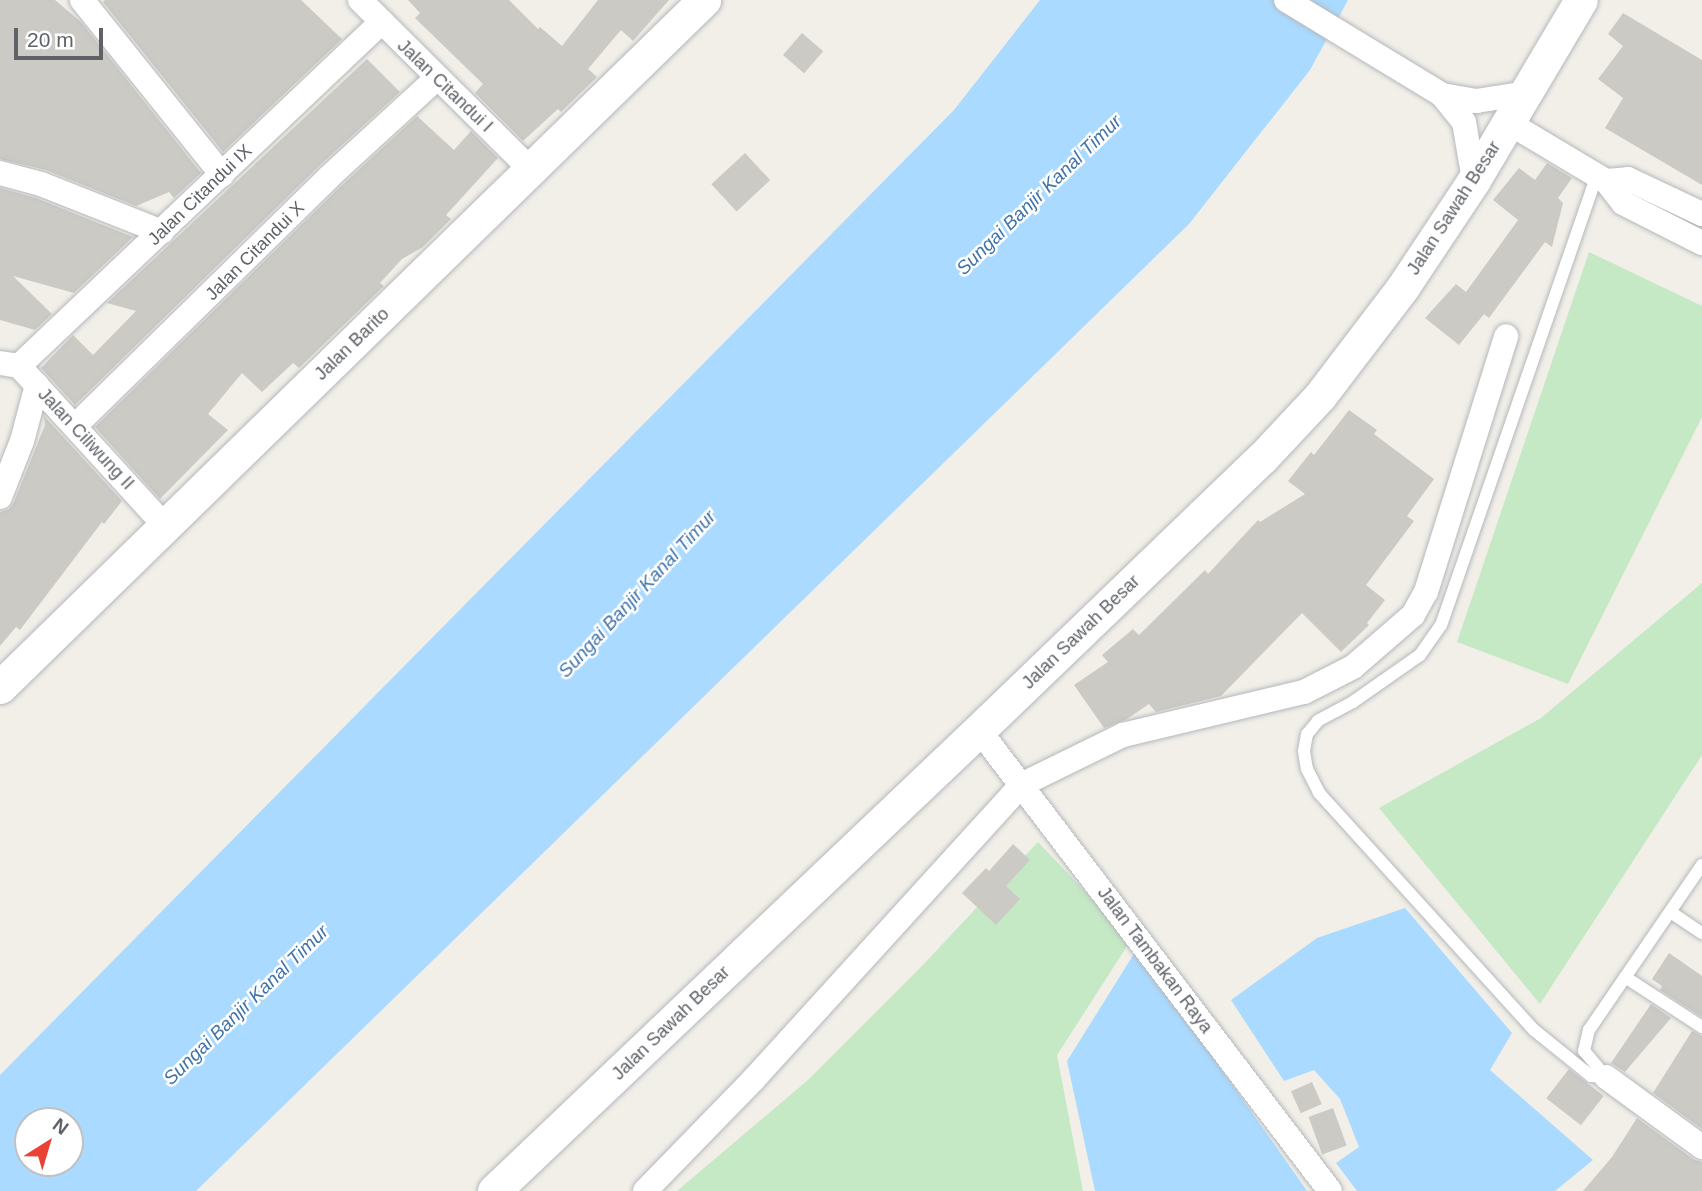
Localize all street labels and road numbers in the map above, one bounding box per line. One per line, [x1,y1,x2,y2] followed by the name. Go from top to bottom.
[393,35,497,137] street label: Jalan Citandui I
[1403,137,1505,279] street label: Jalan Sawah Besar
[144,140,256,250] street label: Jalan Citandui IX
[201,197,309,305] street label: Jalan Citandui X
[310,303,394,385] street label: Jalan Barito
[33,384,139,494] street label: Jalan Ciliwung II
[1018,570,1144,694] street label: Jalan Sawah Besar
[1093,882,1217,1038] street label: Jalan Tambakan Raya
[608,961,734,1085] street label: Jalan Sawah Besar

